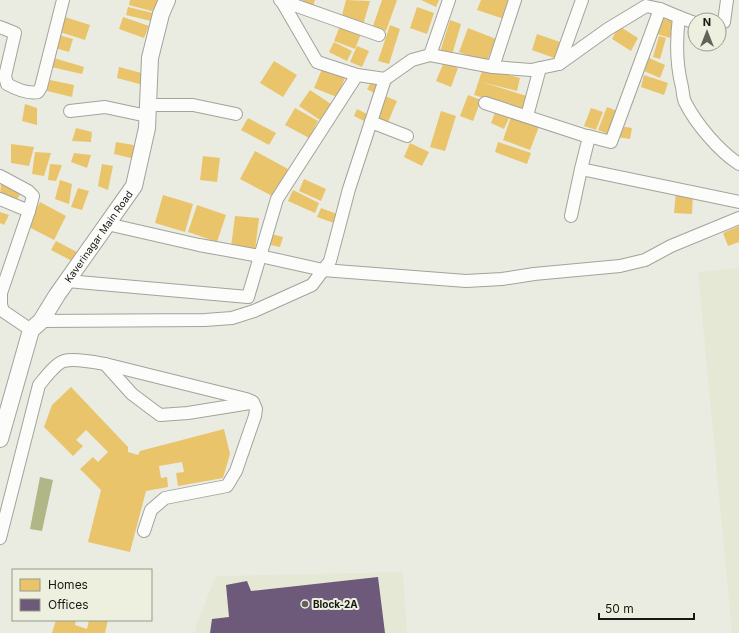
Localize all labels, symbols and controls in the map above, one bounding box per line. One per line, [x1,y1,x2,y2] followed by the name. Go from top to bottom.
[687,12,727,52] north arrow
[703,15,711,29] text: N
[62,188,135,285] street label: Kaverinagar Main Road
[12,569,152,621] legend
[48,577,88,592] text: Homes
[599,595,694,621] scale bar
[48,597,89,612] text: Offices
[313,598,358,610] place label: Block-2A
[300,599,310,609] marker: Block-2A
[605,601,634,616] text: 50 m

